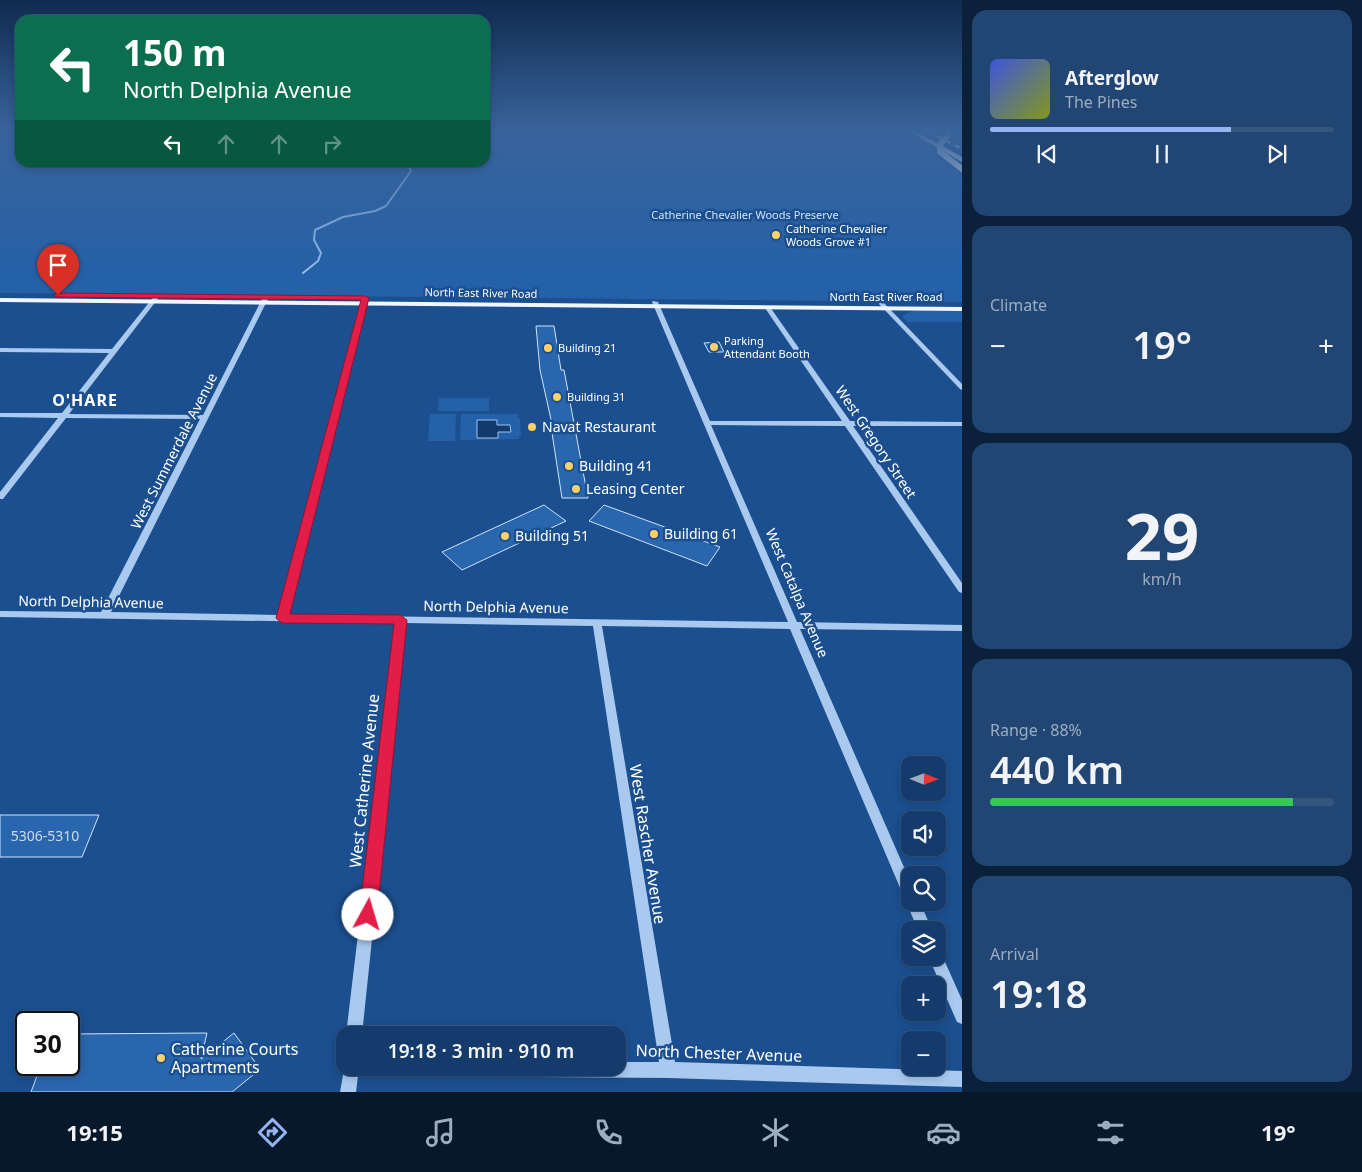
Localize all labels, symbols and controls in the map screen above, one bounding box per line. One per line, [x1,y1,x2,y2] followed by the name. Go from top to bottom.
[123,29,226,76] text: 150 m
[40,35,105,100] icon: left
[1065,65,1159,91] text: Afterglow
[123,74,352,104] text: North Delphia Avenue
[1065,91,1137,113] text: The Pines
[159,130,187,158] icon: left
[212,130,240,158] icon: ahead
[265,130,293,158] icon: ahead
[318,130,346,158] icon: right
[1033,140,1061,168] icon: previous
[1148,140,1176,168] icon: pause
[1263,140,1291,168] icon: next
[651,207,839,222] park label: Catherine Chevalier Woods Preserve
[786,221,888,249] place label: Catherine Chevalier Woods Grove #1
[770,229,782,241] marker: Catherine Chevalier Woods Grove #1
[37,244,79,295] pin
[44,251,72,279] icon: arrive
[424,284,538,301] street label: North East River Road
[830,289,942,304] street label: North East River Road
[990,294,1047,316] text: Climate
[1132,318,1192,370] text: 19°
[990,326,1006,364] text: −
[1318,326,1334,364] text: +
[724,333,810,361] place label: Parking Attendant Booth
[558,340,616,355] place label: Building 21
[708,341,720,353] marker: Parking Attendant Booth
[542,342,554,354] marker: Building 21
[126,369,221,532] street label: West Summerdale Avenue
[832,382,921,502] street label: West Gregory Street
[52,389,118,411] district label: O'HARE
[567,389,625,404] place label: Building 31
[551,391,563,403] marker: Building 31
[542,417,656,436] place label: Navat Restaurant
[526,421,538,433] marker: Navat Restaurant
[579,456,653,475] place label: Building 41
[563,460,575,472] marker: Building 41
[586,479,685,498] place label: Leasing Center
[570,483,582,495] marker: Leasing Center
[1125,491,1199,579] text: 29
[664,524,738,543] place label: Building 61
[762,525,833,660] street label: West Catalpa Avenue
[515,526,589,545] place label: Building 51
[648,528,660,540] marker: Building 61
[499,530,511,542] marker: Building 51
[1142,568,1182,590] text: km/h
[18,591,164,612] street label: North Delphia Avenue
[423,596,569,617] street label: North Delphia Avenue
[344,693,384,869] street label: West Catherine Avenue
[990,719,1082,741] text: Range · 88%
[990,743,1124,795] text: 440 km
[901,756,946,801] north arrow
[901,756,946,1076] map controls
[625,763,671,925] street label: West Rascher Avenue
[901,811,946,856] button: sound
[11,826,79,845] house number: 5306-5310
[901,866,946,911] button: search
[341,888,393,940] position arrow
[901,921,946,966] button: layers
[990,943,1039,965] text: Arrival
[990,967,1087,1019] text: 19:18
[901,976,946,1021] button: +
[15,1011,80,1076] speed limit sign: 30
[901,1031,946,1076] button: −
[171,1038,298,1078] place label: Catherine Courts Apartments
[388,1038,574,1064] text: 19:18 · 3 min · 910 m
[635,1039,803,1067] street label: North Chester Avenue
[155,1052,167,1064] marker: Catherine Courts Apartments
[255,1115,290,1150] icon: directions
[423,1115,458,1150] icon: music
[591,1115,626,1150] icon: phone
[758,1115,793,1150] icon: climate
[926,1115,961,1150] icon: car
[1093,1115,1128,1150] icon: filters
[66,1117,123,1147] text: 19:15
[1261,1117,1296,1147] text: 19°

